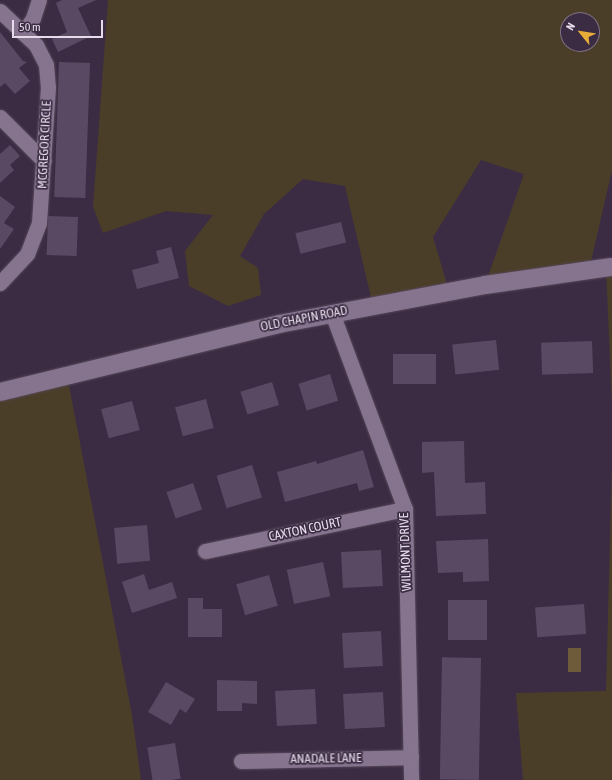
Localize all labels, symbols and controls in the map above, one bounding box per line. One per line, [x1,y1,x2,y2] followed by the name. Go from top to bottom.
[14,12,105,38] scale bar
[560,12,600,52] north arrow
[19,20,41,34] text: 50 m
[564,21,577,32] text: N
[35,101,55,189] street label: MCGREGOR CIRCLE
[259,303,349,335] street label: OLD CHAPIN ROAD
[397,513,415,591] street label: WILMONT DRIVE
[267,515,343,545] street label: CAXTON COURT
[290,751,362,767] street label: ANADALE LANE

